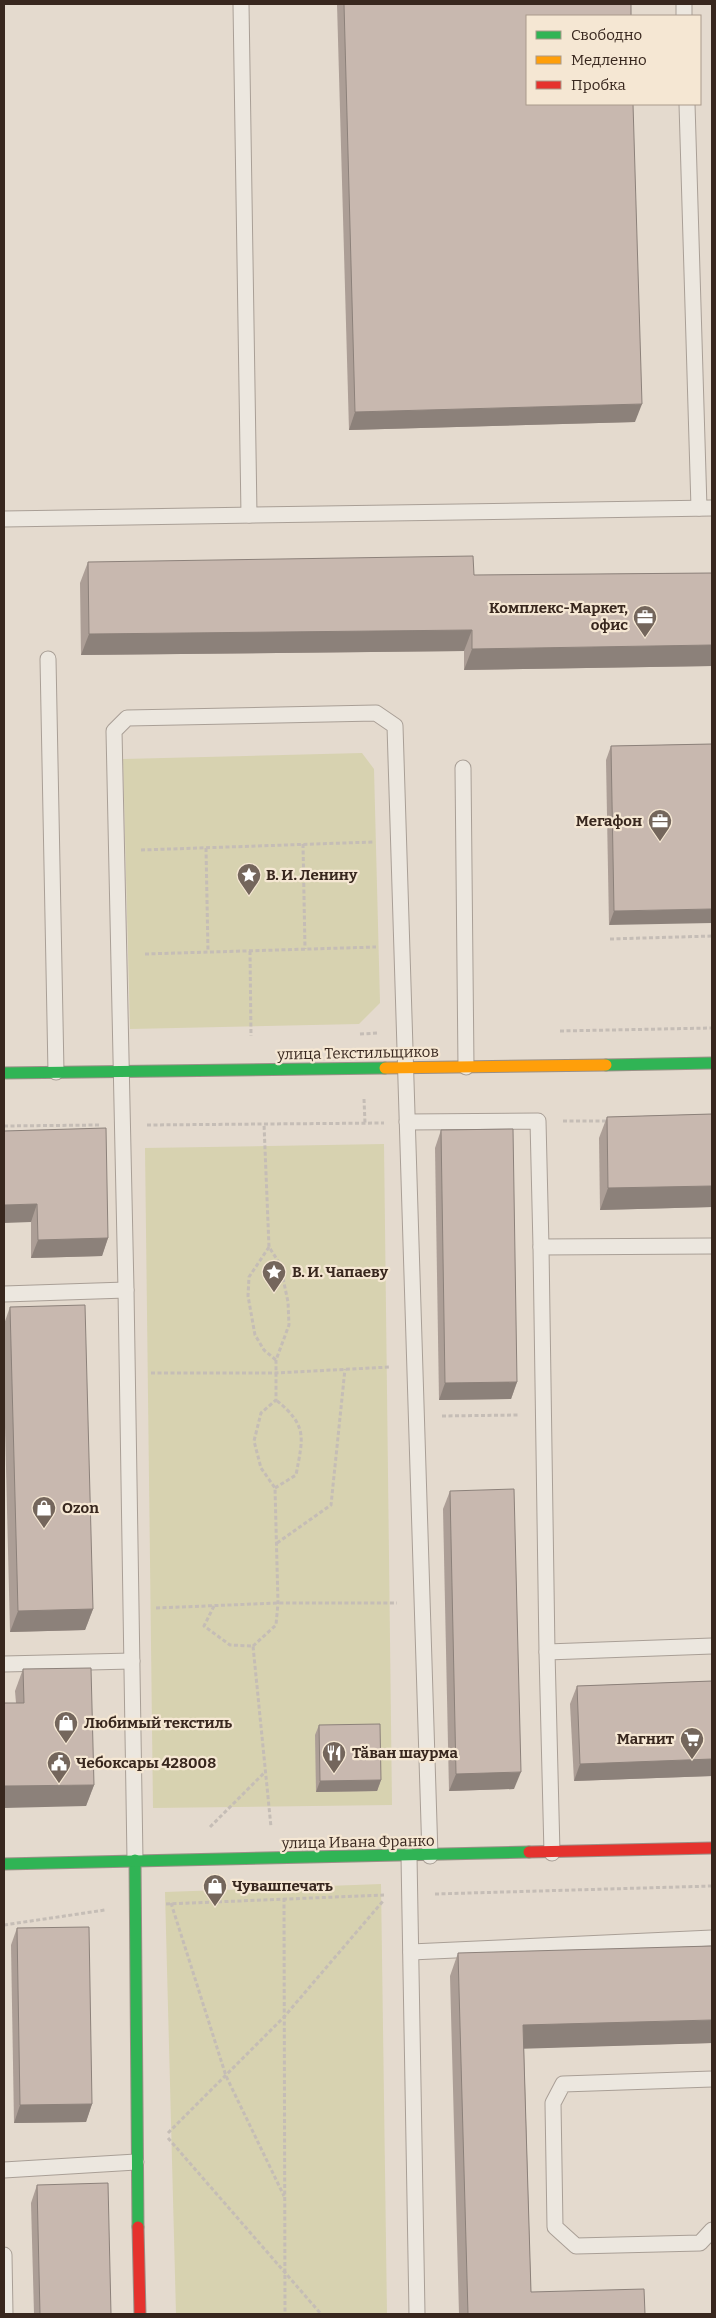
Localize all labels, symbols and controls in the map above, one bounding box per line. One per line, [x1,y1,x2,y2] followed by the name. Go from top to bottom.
[526,15,701,105] legend
[571,26,642,44] text: Свободно
[571,51,647,69] text: Медленно
[571,76,626,94] text: Пробка
[489,599,628,634] place label: Комплекс-Маркет, офис
[632,604,658,638] office icon: Комплекс-Маркет, офис
[647,808,673,842] office icon: Мегафон
[576,812,642,830] place label: Мегафон
[236,862,262,896] place icon: В. И. Ленину
[266,866,358,884] place label: В. И. Ленину
[276,1043,439,1063] street label: улица Текстильщиков
[261,1259,287,1293] place icon: В. И. Чапаеву
[292,1263,389,1281] place label: В. И. Чапаеву
[31,1495,57,1529] shop icon: Ozon
[62,1499,99,1517] place label: Ozon
[53,1710,79,1744] shop icon: Любимый текстиль
[84,1714,232,1732] place label: Любимый текстиль
[679,1726,705,1760] supermarket icon: Магнит
[617,1730,675,1748] place label: Магнит
[321,1740,347,1774] restaurant icon: Тӑван шаурма
[352,1744,459,1762] place label: Тӑван шаурма
[46,1750,72,1784] public building icon: Чебоксары 428008
[76,1754,216,1772] place label: Чебоксары 428008
[280,1832,435,1852] street label: улица Ивана Франко
[202,1873,228,1907] shop icon: Чувашпечать
[232,1877,333,1895] place label: Чувашпечать

